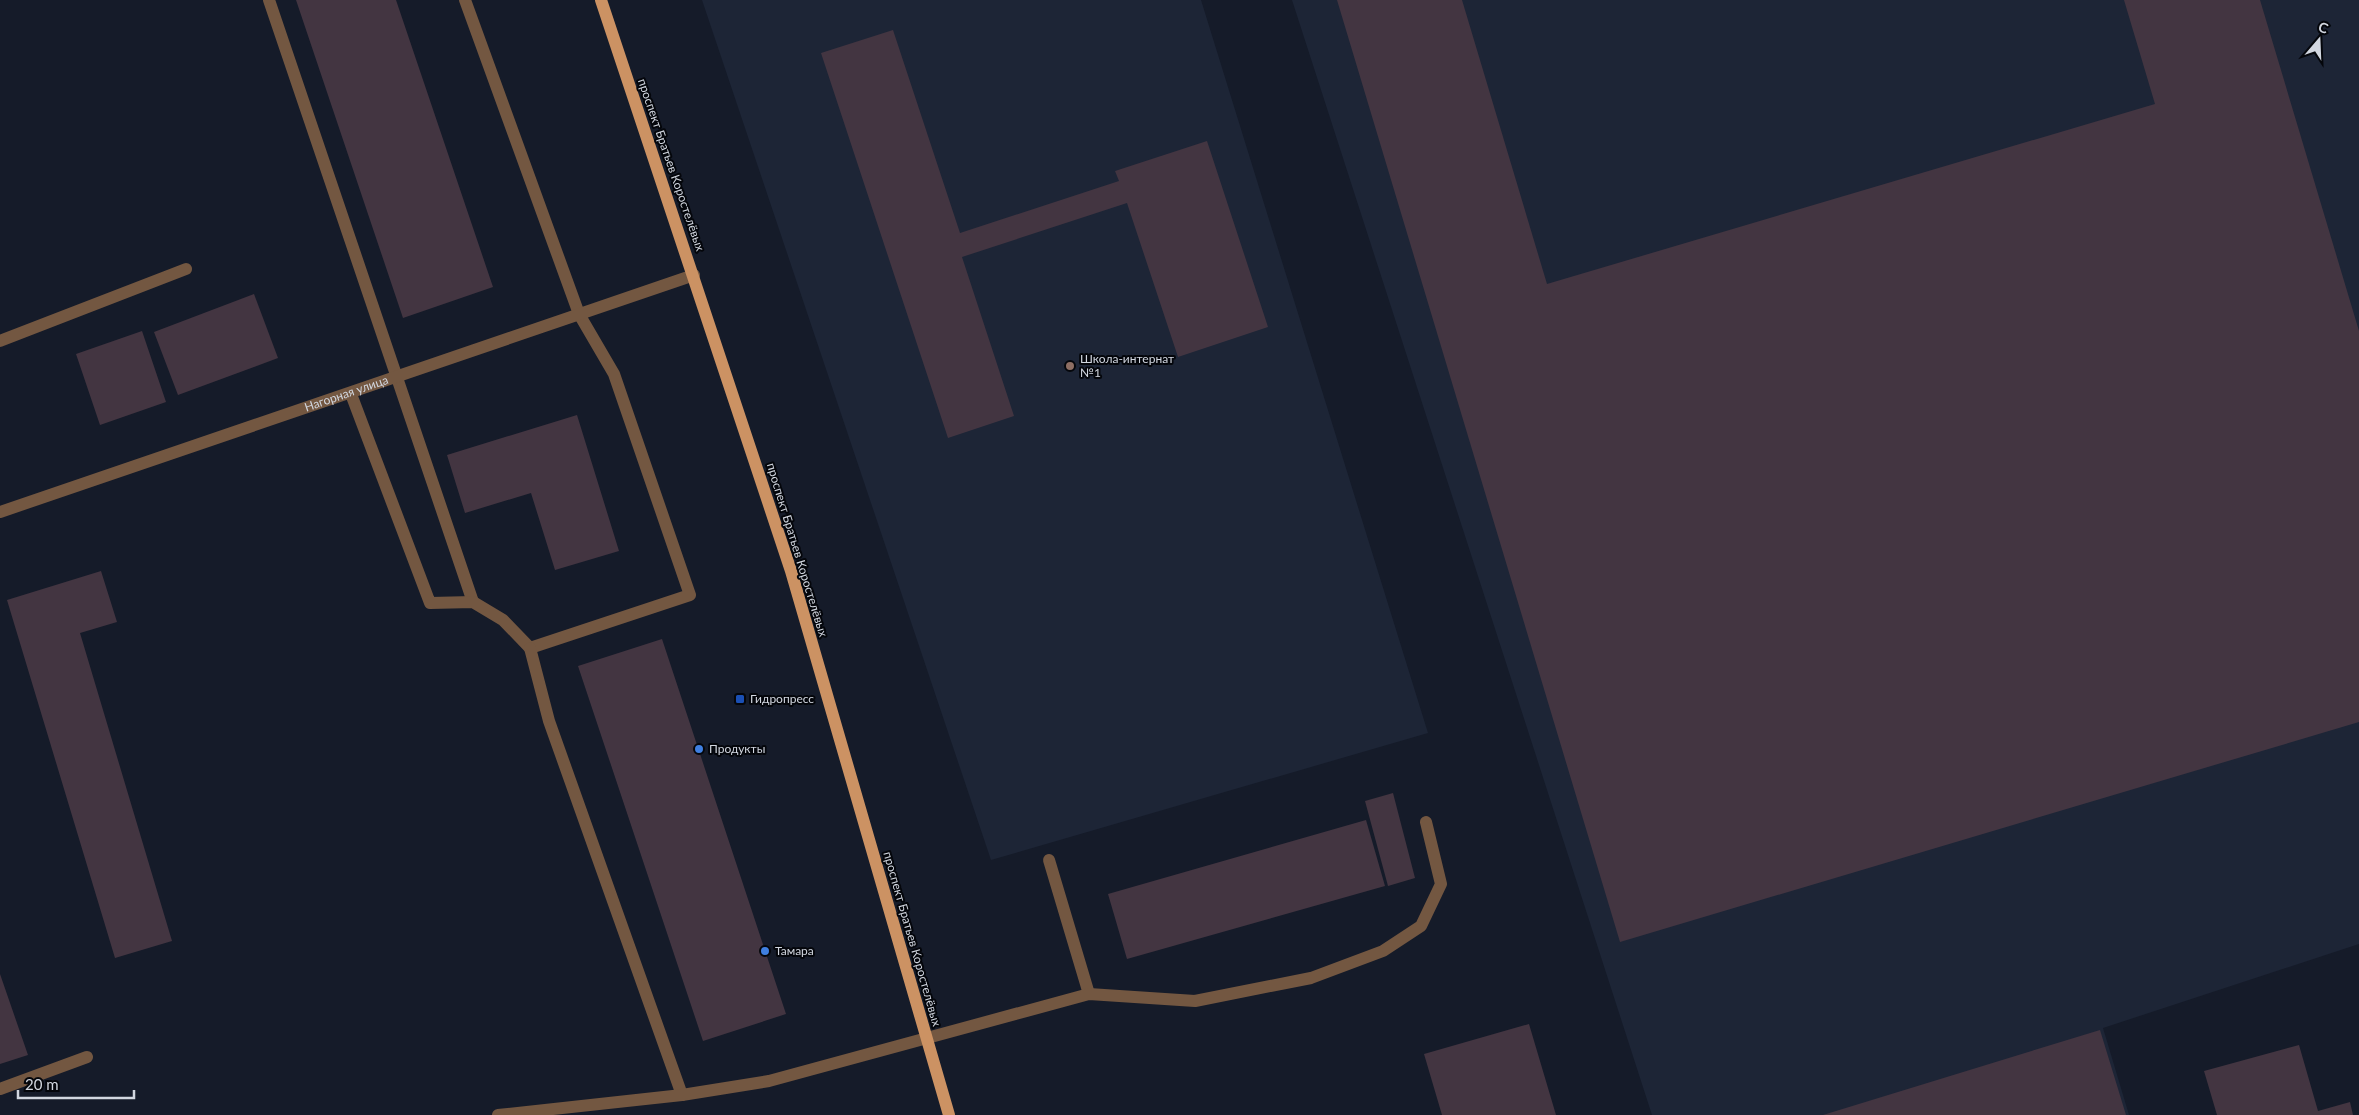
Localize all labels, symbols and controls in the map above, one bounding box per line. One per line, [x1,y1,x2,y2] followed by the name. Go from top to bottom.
[2294,15,2344,65] north arrow
[2316,18,2331,37] text: С
[635,77,708,253] street label: проспект Братьев Коростелёвых
[1080,351,1174,380] place label: Школа-интернат №1
[1064,360,1076,372] marker: Школа-интернат №1
[302,372,390,415] street label: Нагорная улица
[764,461,831,639] street label: проспект Братьев Коростелёвых
[750,691,814,706] place label: Гидропресс
[734,693,746,705] marker: Гидропресс
[709,741,765,756] place label: Продукты
[693,743,705,755] marker: Продукты
[880,850,945,1028] street label: проспект Братьев Коростелёвых
[775,943,814,958] place label: Тамара
[759,945,771,957] marker: Тамара
[18,1068,134,1100] scale bar
[25,1075,59,1093] text: 20 m

